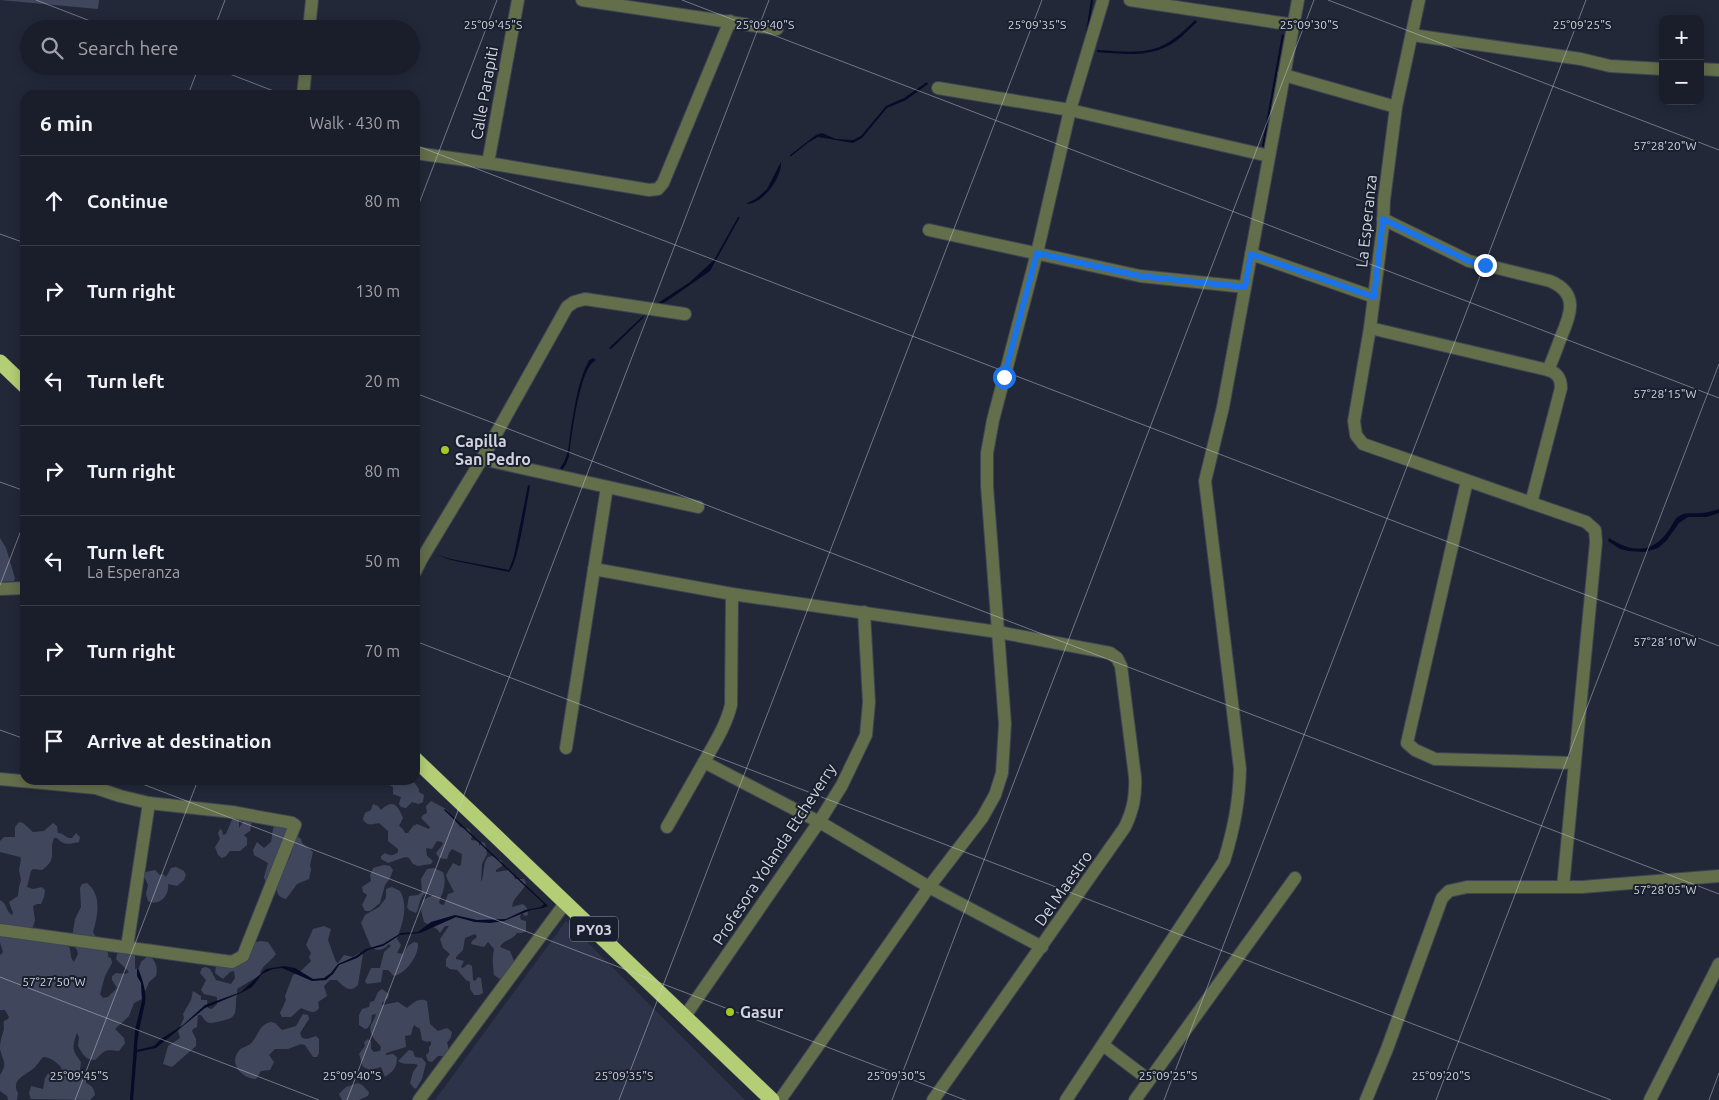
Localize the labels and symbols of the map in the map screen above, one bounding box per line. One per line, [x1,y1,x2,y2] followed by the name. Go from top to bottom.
[464,18,522,31] text: 25°09'45"S
[736,18,794,31] text: 25°09'40"S
[1008,18,1066,31] text: 25°09'35"S
[1280,18,1338,31] text: 25°09'30"S
[1553,18,1611,31] text: 25°09'25"S
[467,45,501,141] street label: Calle Parapiti
[1633,139,1697,152] text: 57°28'20"W
[1352,174,1380,268] street label: La Esperanza
[1474,254,1497,277] route end
[993,366,1016,389] route start
[1633,387,1697,400] text: 57°28'15"W
[455,432,531,468] place label: Capilla San Pedro
[439,444,451,456] marker: Capilla San Pedro
[1633,635,1697,648] text: 57°28'10"W
[709,760,840,948] street label: Profesora Yolanda Etcheverry
[1031,847,1095,929] street label: Del Maestro
[1633,883,1697,896] text: 57°28'05"W
[570,916,618,942] road number: PY03
[22,975,86,988] text: 57°27'50"W
[740,1003,784,1021] place label: Gasur
[724,1006,736,1018] marker: Gasur
[50,1069,108,1082] text: 25°09'45"S
[323,1069,381,1082] text: 25°09'40"S
[595,1069,653,1082] text: 25°09'35"S
[867,1069,925,1082] text: 25°09'30"S
[1139,1069,1197,1082] text: 25°09'25"S
[1412,1069,1470,1082] text: 25°09'20"S

